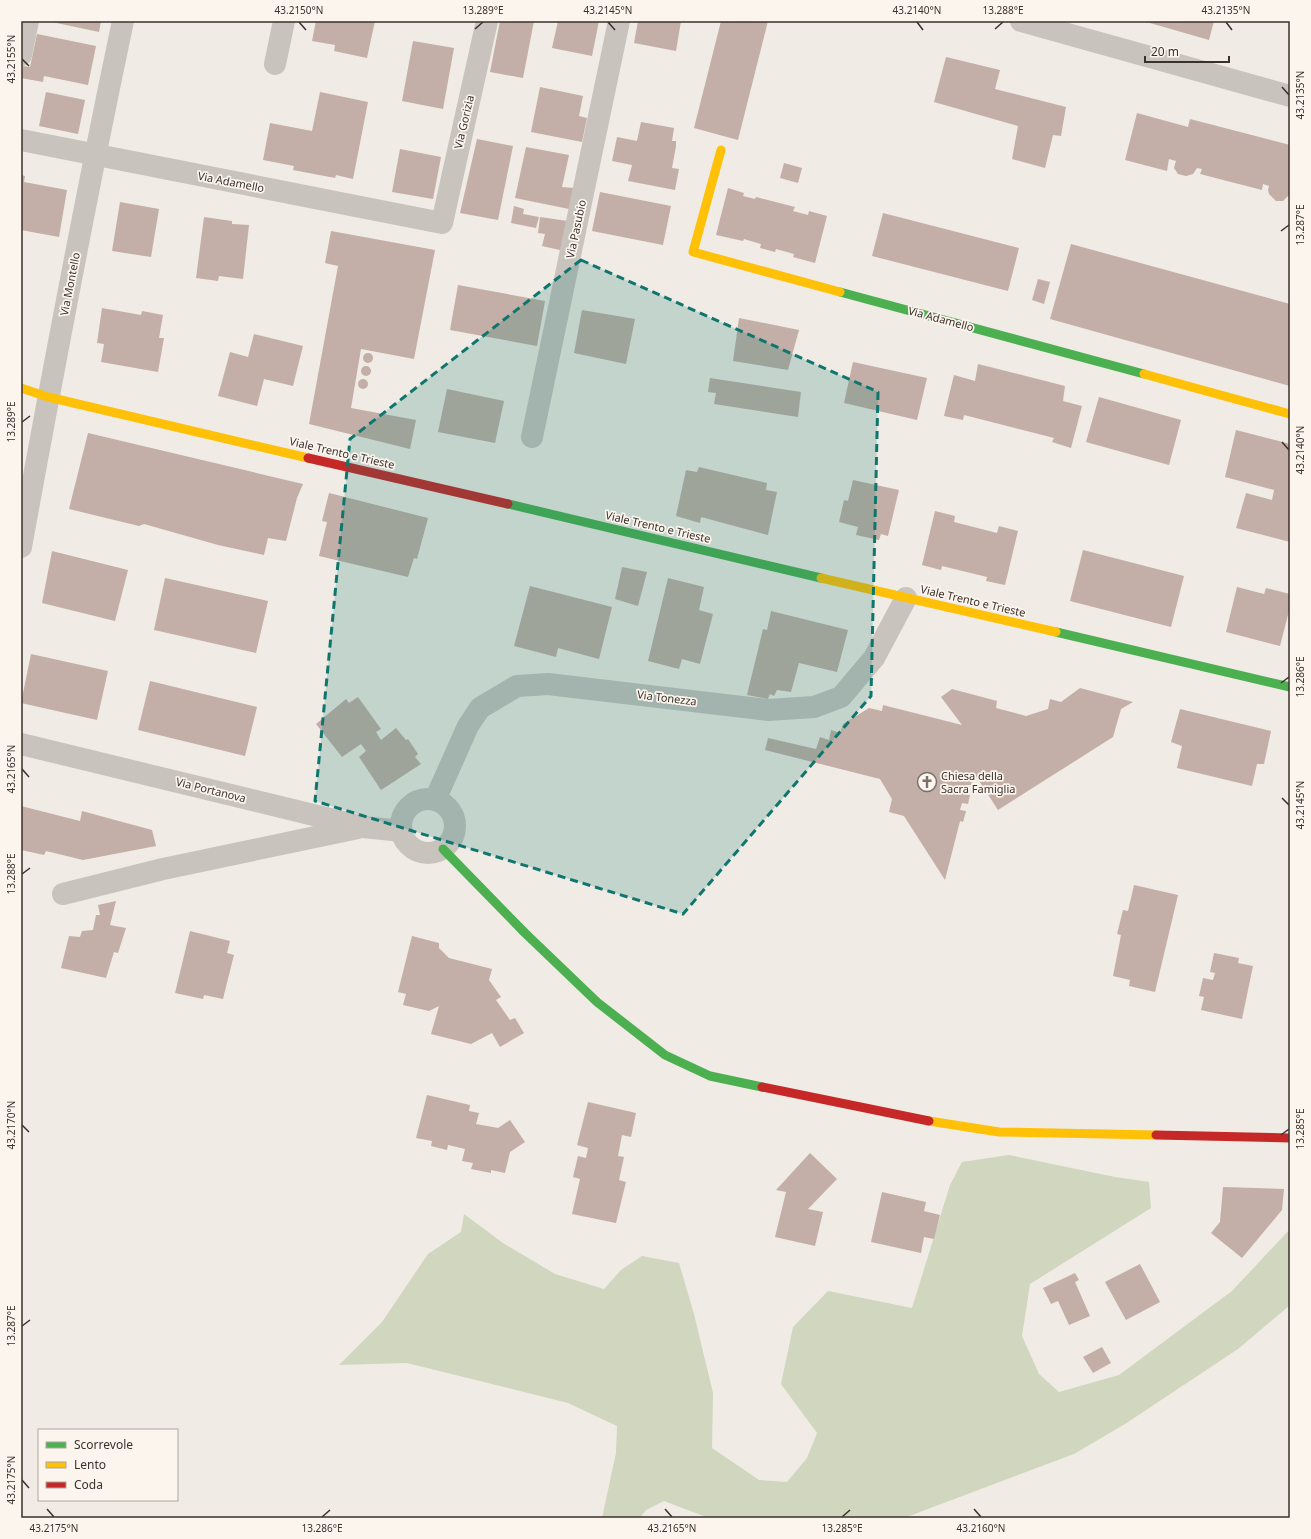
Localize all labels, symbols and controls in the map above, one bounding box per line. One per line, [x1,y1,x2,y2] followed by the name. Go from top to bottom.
[275,3,323,17] text: 43.2150°N
[462,3,504,17] text: 13.289°E
[584,3,632,17] text: 43.2145°N
[893,3,941,17] text: 43.2140°N
[982,3,1024,17] text: 13.288°E
[1202,3,1250,17] text: 43.2135°N
[4,35,18,83] text: 43.2155°N
[1145,38,1229,64] scale bar
[1151,43,1179,60] text: 20 m
[1293,71,1307,119] text: 43.2135°N
[450,94,477,150] street label: Via Gorizia
[197,168,266,195] street label: Via Adamello
[562,198,589,260] street label: Via Pasubio
[1293,204,1307,246] text: 13.287°E
[56,251,83,317] street label: Via Montello
[907,303,976,335] street label: Via Adamello
[4,401,18,443] text: 13.289°E
[1293,426,1307,474] text: 43.2140°N
[288,433,396,472] street label: Viale Trento e Trieste
[604,507,712,546] street label: Viale Trento e Trieste
[919,581,1027,620] street label: Viale Trento e Trieste
[1293,656,1307,698] text: 13.286°E
[636,686,698,709] street label: Via Tonezza
[4,745,18,793] text: 43.2165°N
[941,768,1015,796] place label: Chiesa della Sacra Famiglia
[916,771,938,793] church icon: Chiesa della Sacra Famiglia
[175,774,248,805] street label: Via Portanova
[1293,781,1307,829] text: 43.2145°N
[4,853,18,895] text: 13.288°E
[4,1101,18,1149] text: 43.2170°N
[1293,1108,1307,1150] text: 13.285°E
[4,1305,18,1347] text: 13.287°E
[38,1429,178,1501] legend
[74,1436,133,1453] text: Scorrevole
[4,1456,18,1504] text: 43.2175°N
[74,1456,106,1473] text: Lento
[74,1476,103,1493] text: Coda
[30,1521,78,1535] text: 43.2175°N
[301,1521,343,1535] text: 13.286°E
[648,1521,696,1535] text: 43.2165°N
[821,1521,863,1535] text: 13.285°E
[957,1521,1005,1535] text: 43.2160°N

